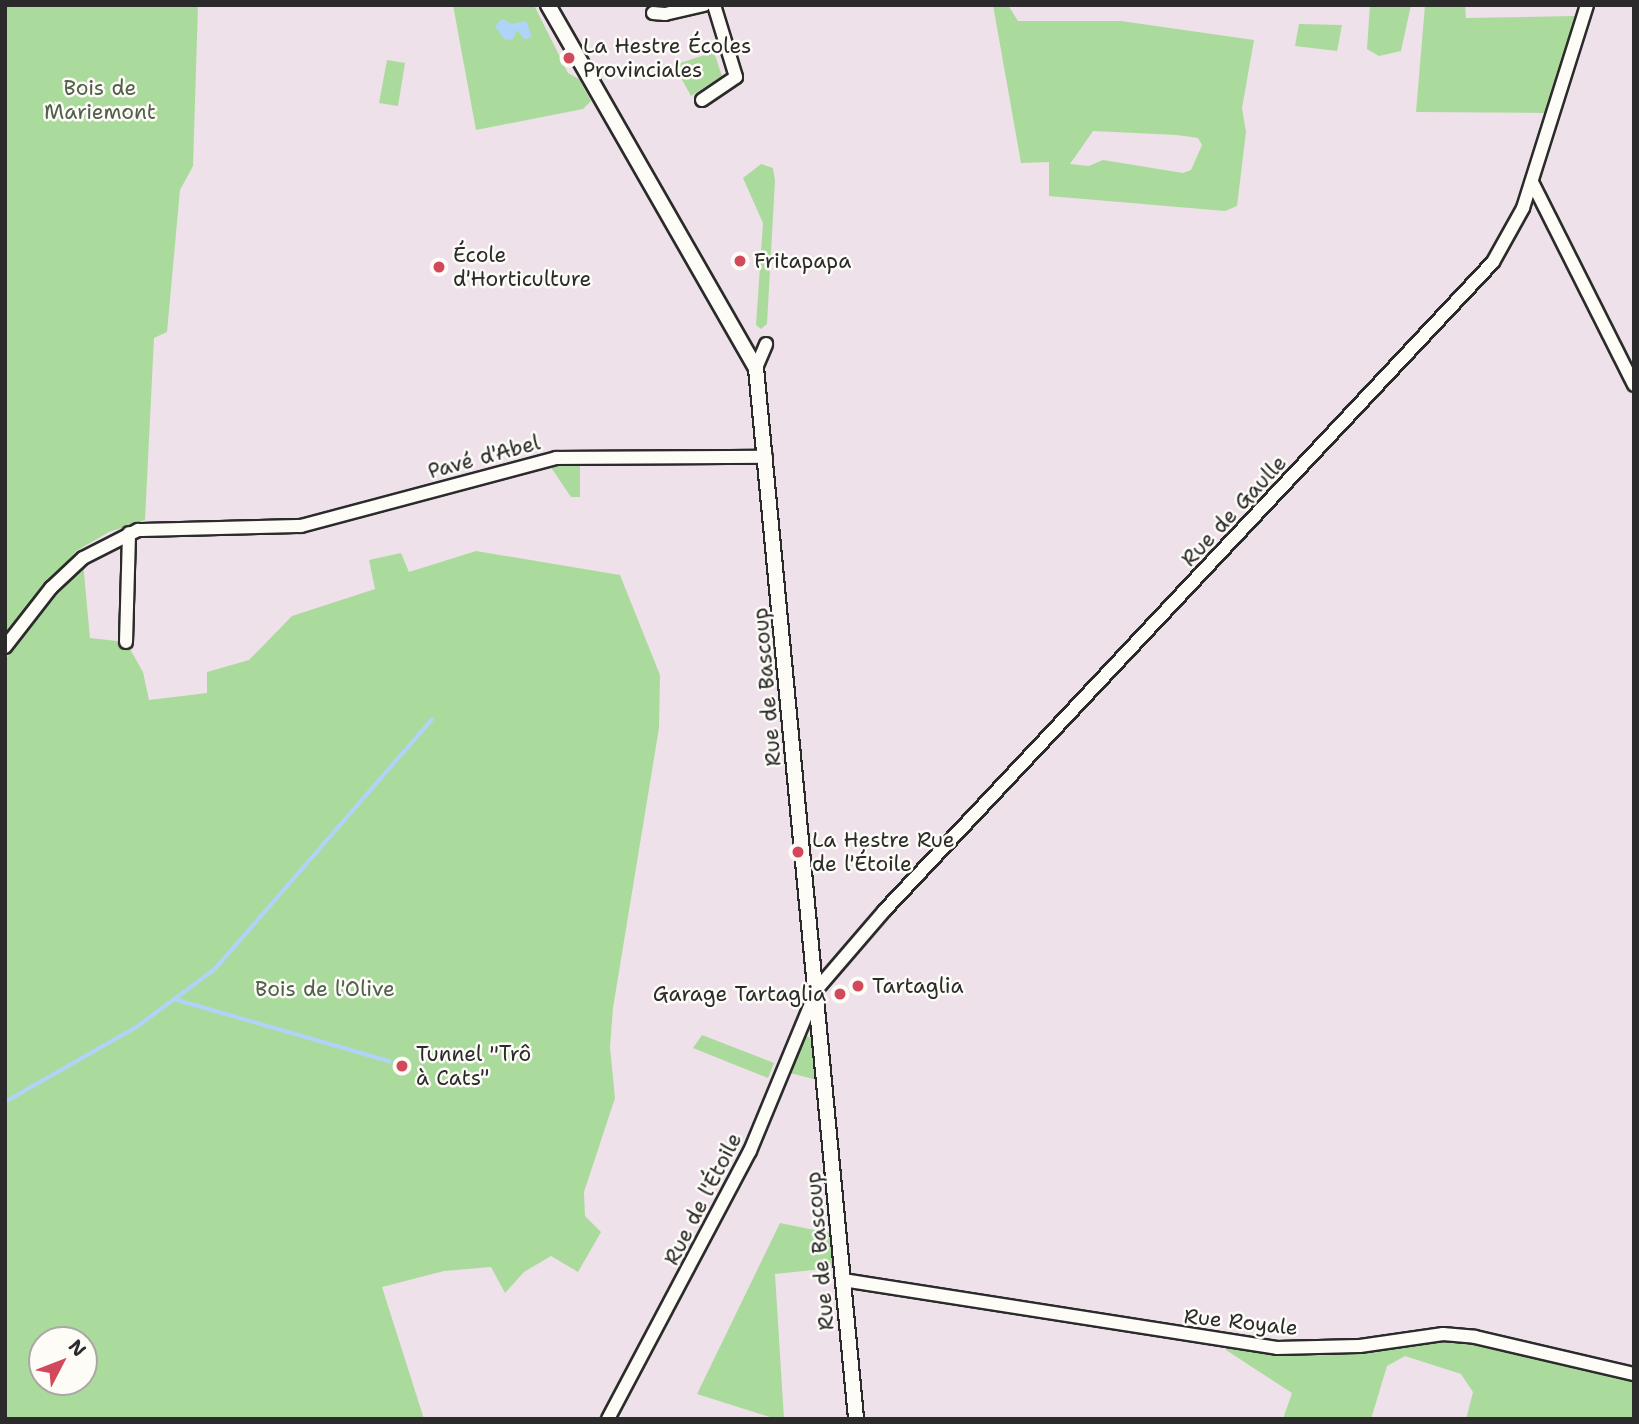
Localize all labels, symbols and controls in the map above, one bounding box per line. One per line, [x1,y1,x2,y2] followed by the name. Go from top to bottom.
[583,33,751,83] place label: La Hestre Écoles Provinciales
[561,50,577,66] marker: La Hestre Écoles Provinciales
[44,75,156,125] park label: Bois de Mariemont
[453,242,591,292] place label: École d'Horticulture
[754,248,851,274] place label: Fritapapa
[732,253,748,269] marker: Fritapapa
[431,259,447,275] marker: École d'Horticulture
[425,430,543,484] street label: Pavé d'Abel
[1176,450,1292,572] street label: Rue de Gaulle
[748,607,786,767] street label: Rue de Bascoup
[812,827,955,877] place label: La Hestre Rue de l'Étoile
[790,844,806,860] marker: La Hestre Rue de l'Étoile
[872,973,964,999] place label: Tartaglia
[255,976,395,1002] park label: Bois de l'Olive
[850,978,866,994] marker: Tartaglia
[653,981,826,1007] place label: Garage Tartaglia
[832,986,848,1002] marker: Garage Tartaglia
[416,1041,531,1091] place label: Tunnel "Trô à Cats"
[394,1058,410,1074] marker: Tunnel "Trô à Cats"
[659,1129,747,1269] street label: Rue de l'Étoile
[801,1171,839,1331] street label: Rue de Bascoup
[1183,1303,1299,1341] street label: Rue Royale
[28,1326,98,1396] north arrow
[63,1334,92,1362] text: N

